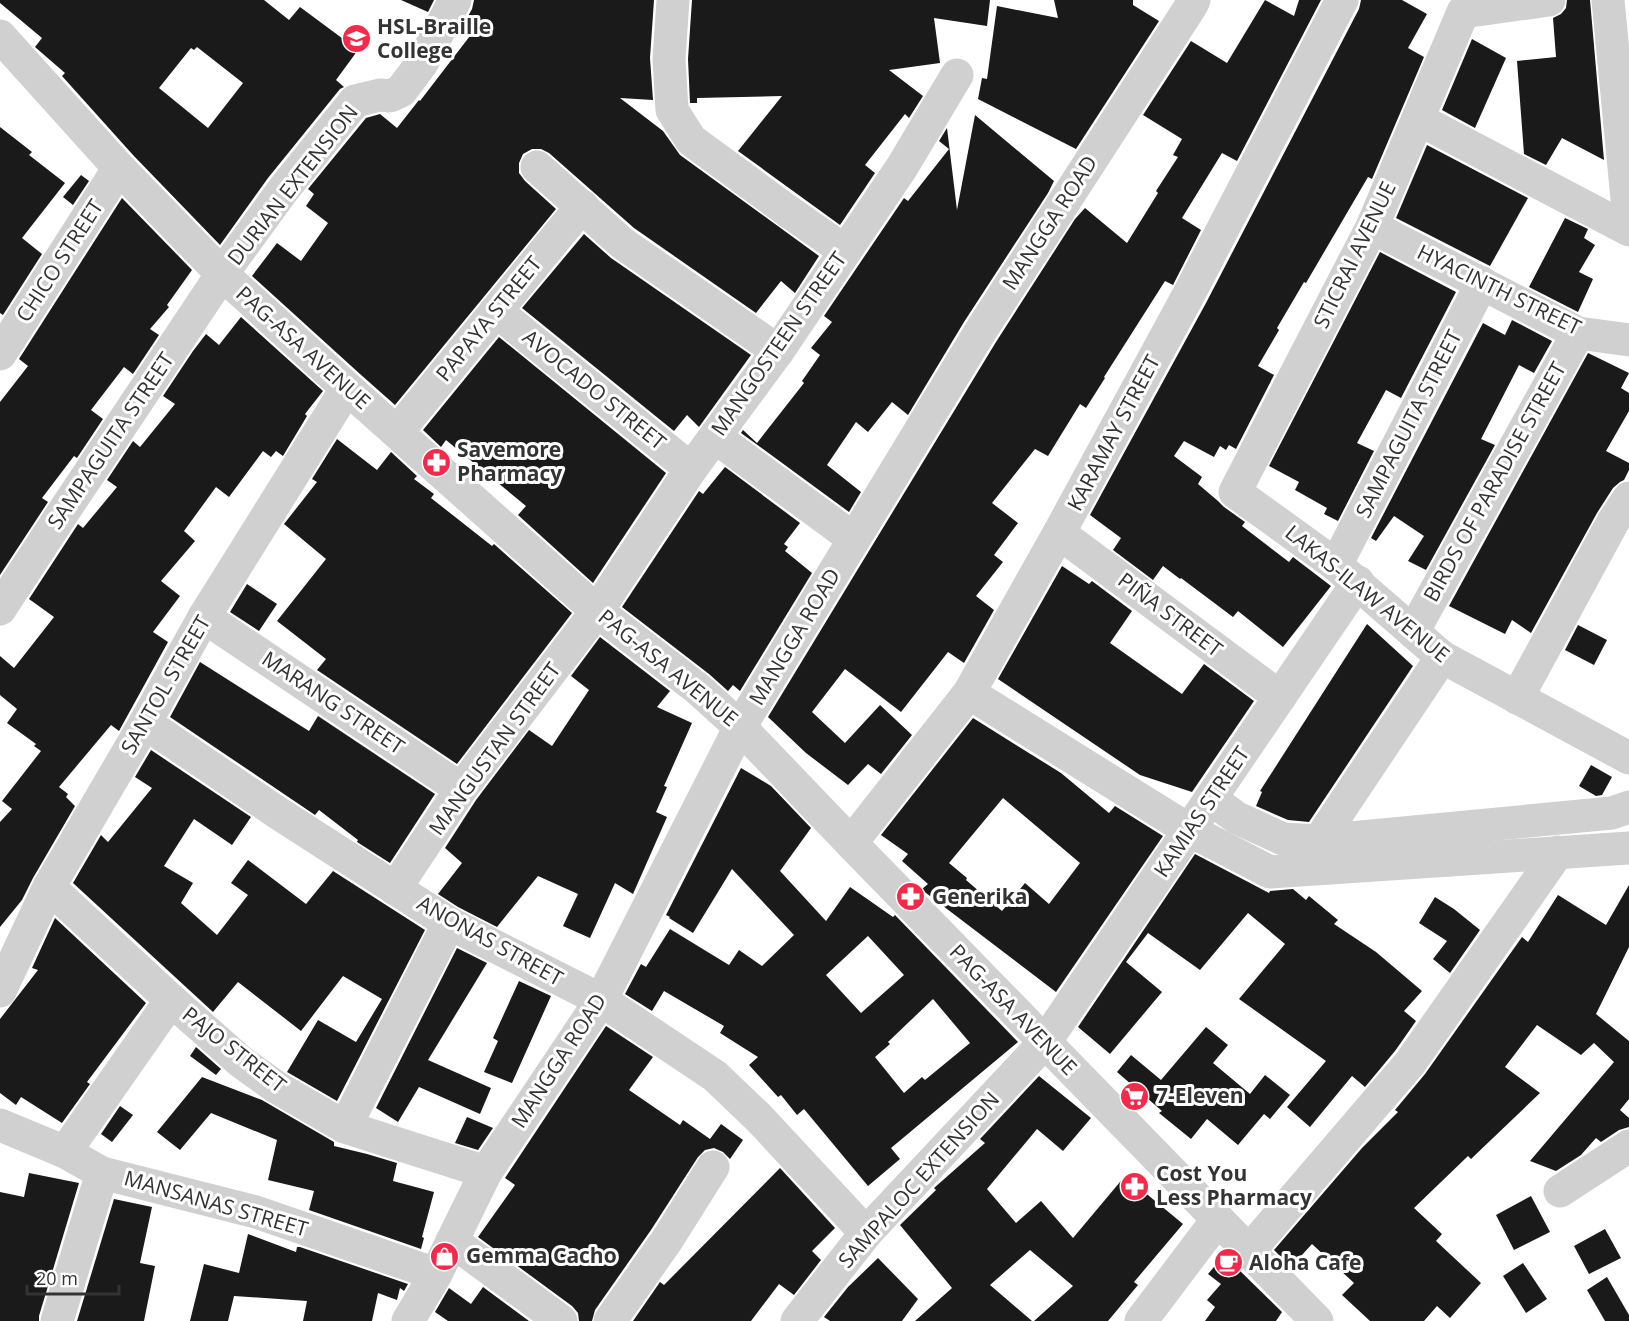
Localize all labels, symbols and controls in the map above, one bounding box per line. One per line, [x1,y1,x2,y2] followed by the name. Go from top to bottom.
[377,12,491,64] place label: HSL-Braille College
[340,23,372,55] school or university icon: HSL-Braille College
[221,98,364,270] street label: DURIAN EXTENSION
[995,150,1103,295] street label: MANGGA ROAD
[1306,177,1402,333] street label: STICRAI AVENUE
[9,194,109,327] street label: CHICO STREET
[1413,237,1586,341] street label: HYACINTH STREET
[704,246,852,441] street label: MANGOSTEEN STREET
[429,250,548,387] street label: PAPAYA STREET
[230,279,377,415] street label: PAG-ASA AVENUE
[517,323,672,456] street label: AVOCADO STREET
[1349,324,1468,522] street label: SAMPAGUITA STREET
[41,346,180,534] street label: SAMPAGUITA STREET
[1060,349,1166,515] street label: KARAMAY STREET
[1416,356,1572,606] street label: BIRDS OF PARADISE STREET
[457,435,562,487] place label: Savemore Pharmacy
[420,446,452,478] pharmacy icon: Savemore Pharmacy
[1280,518,1456,668] street label: LAKAS-ILAW AVENUE
[742,563,846,710] street label: MANGGA ROAD
[1113,566,1229,663] street label: PIÑA STREET
[593,602,744,732] street label: PAG-ASA AVENUE
[114,610,216,759] street label: SANTOL STREET
[257,644,411,760] street label: MARANG STREET
[422,656,567,840] street label: MANGUSTAN STREET
[1147,740,1256,882] street label: KAMIAS STREET
[895,881,927,913] pharmacy icon: Generika
[932,882,1027,910] place label: Generika
[413,889,569,992] street label: ANONAS STREET
[944,938,1083,1081] street label: PAG-ASA AVENUE
[504,988,612,1133] street label: MANGGA ROAD
[177,1000,293,1099] street label: PAJO STREET
[1119,1080,1151,1112] supermarket icon: 7-Eleven
[1156,1081,1244,1109] place label: 7-Eleven
[832,1085,1005,1273] street label: SAMPALOC EXTENSION
[1156,1159,1312,1211] place label: Cost You Less Pharmacy
[121,1163,312,1243] street label: MANSANAS STREET
[1119,1170,1151,1202] pharmacy icon: Cost You Less Pharmacy
[429,1240,461,1272] shop icon: Gemma Cacho
[466,1241,617,1269] place label: Gemma Cacho
[1212,1247,1244,1279] cafe icon: Aloha Cafe
[1249,1248,1361,1276] place label: Aloha Cafe
[27,1258,118,1296] scale bar
[36,1266,78,1290] text: 20 m

